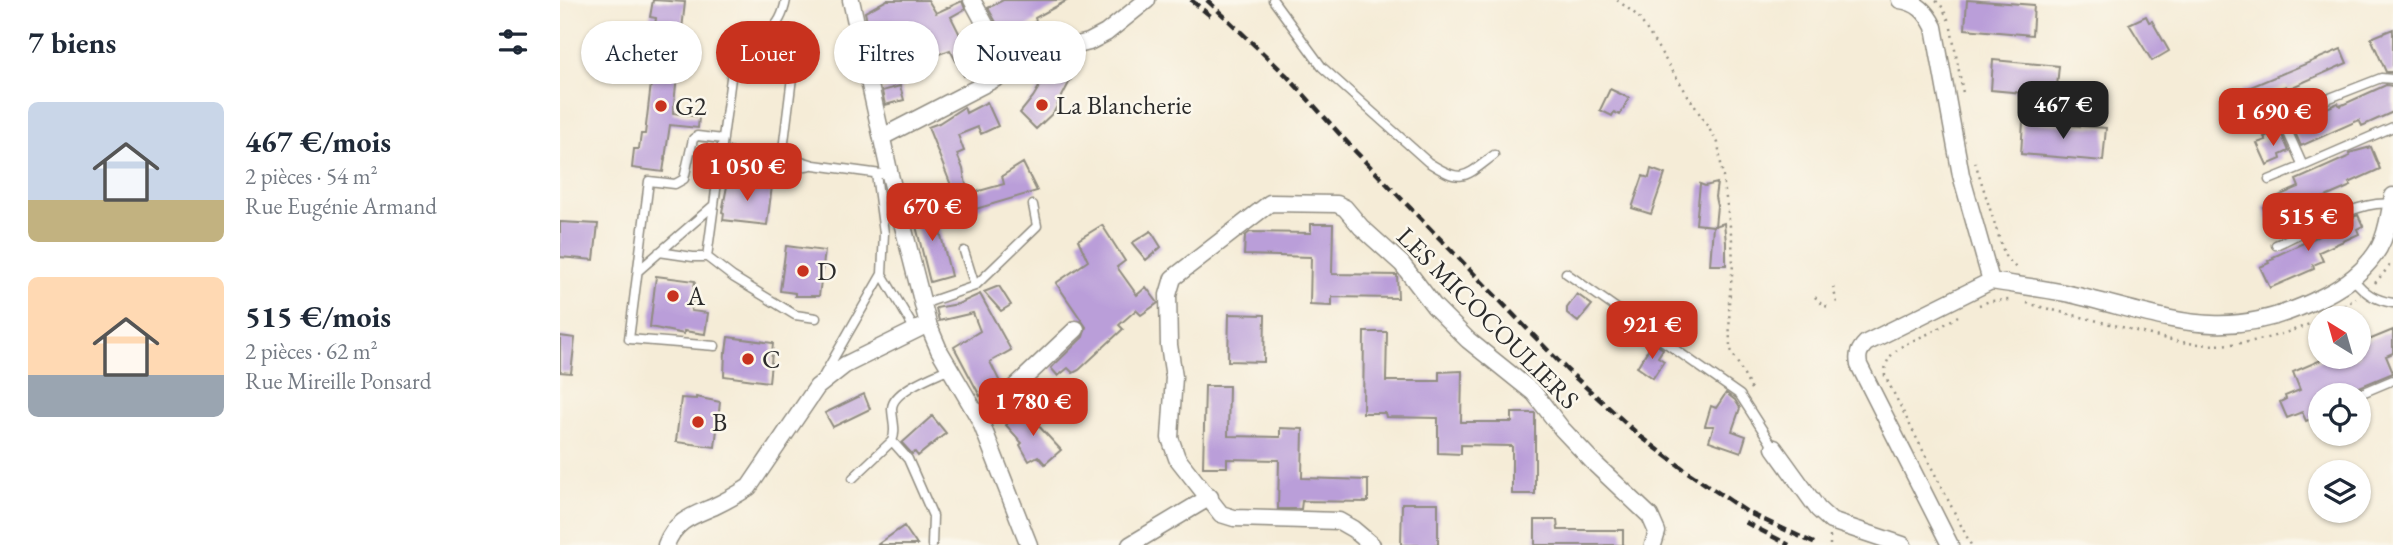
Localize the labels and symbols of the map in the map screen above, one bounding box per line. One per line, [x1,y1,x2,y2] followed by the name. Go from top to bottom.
[2014,82,2112,141] pin: 467 €
[1056,88,1192,122] place label: La Blancherie
[2208,88,2338,148] pin: 1 690 €
[675,89,707,123] place label: G2
[1034,97,1050,113] marker: La Blancherie
[653,98,669,114] marker: G2
[682,144,812,203] pin: 1 050 €
[883,184,981,243] pin: 670 €
[2259,194,2357,253] pin: 515 €
[1390,220,1586,416] street label: LES MICOCOULIERS
[817,254,837,288] place label: D
[795,263,811,279] marker: D
[686,279,706,313] place label: A
[665,288,681,304] marker: A
[1603,302,1701,361] pin: 921 €
[2308,306,2371,369] north arrow
[762,342,780,376] place label: C
[740,351,756,367] marker: C
[968,378,1098,438] pin: 1 780 €
[712,405,727,439] place label: B
[690,414,706,430] marker: B

